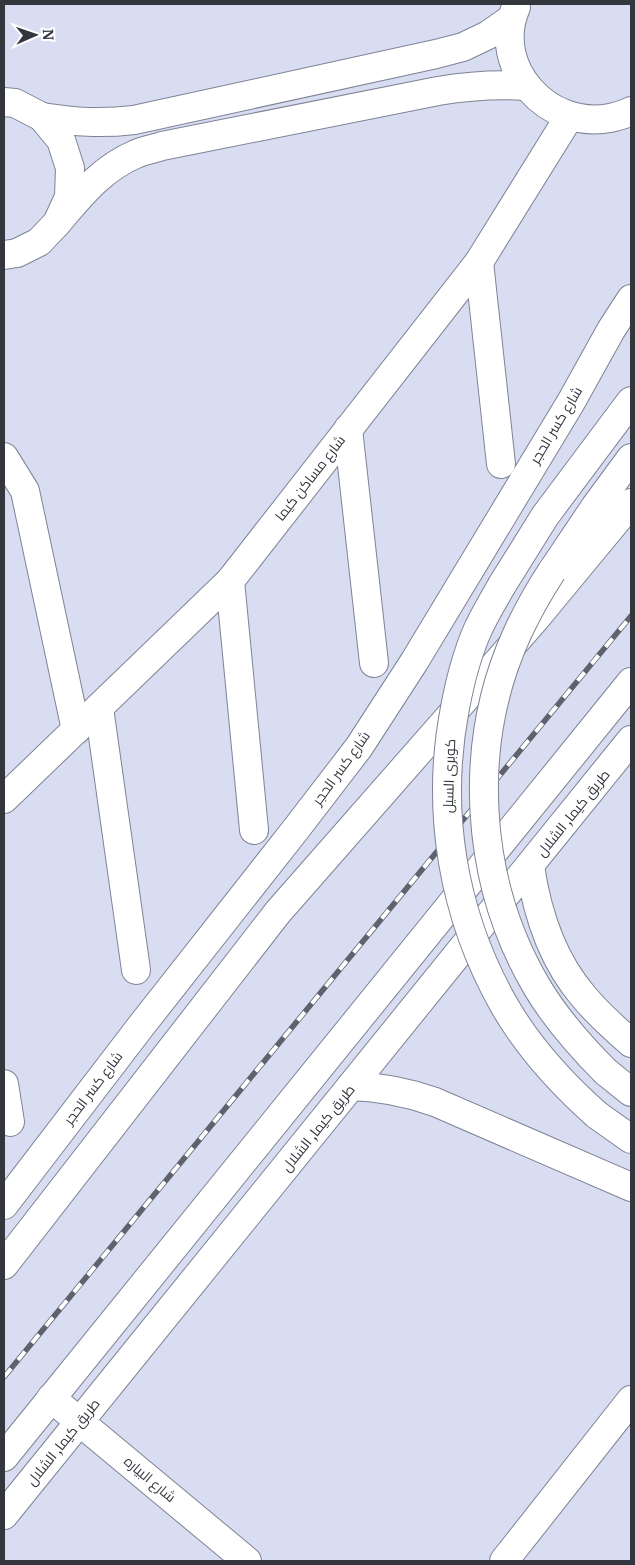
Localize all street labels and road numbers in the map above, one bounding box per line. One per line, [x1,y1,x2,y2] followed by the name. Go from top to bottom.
[525,383,586,468] street label: شارع كسر الحجر
[271,432,349,524] street label: شارع مساكن كيما
[307,727,374,809] street label: شارع كسر الحجر
[439,739,459,813] street label: كوبرى السيل
[532,766,614,860] street label: طريق كيما, الشلال
[59,1048,126,1129] street label: شارع كسر الحجر
[277,1081,359,1175] street label: طريق كيما, الشلال
[22,1395,104,1489] street label: طريق كيما, الشلال
[120,1452,180,1506] street label: شارع البياره

